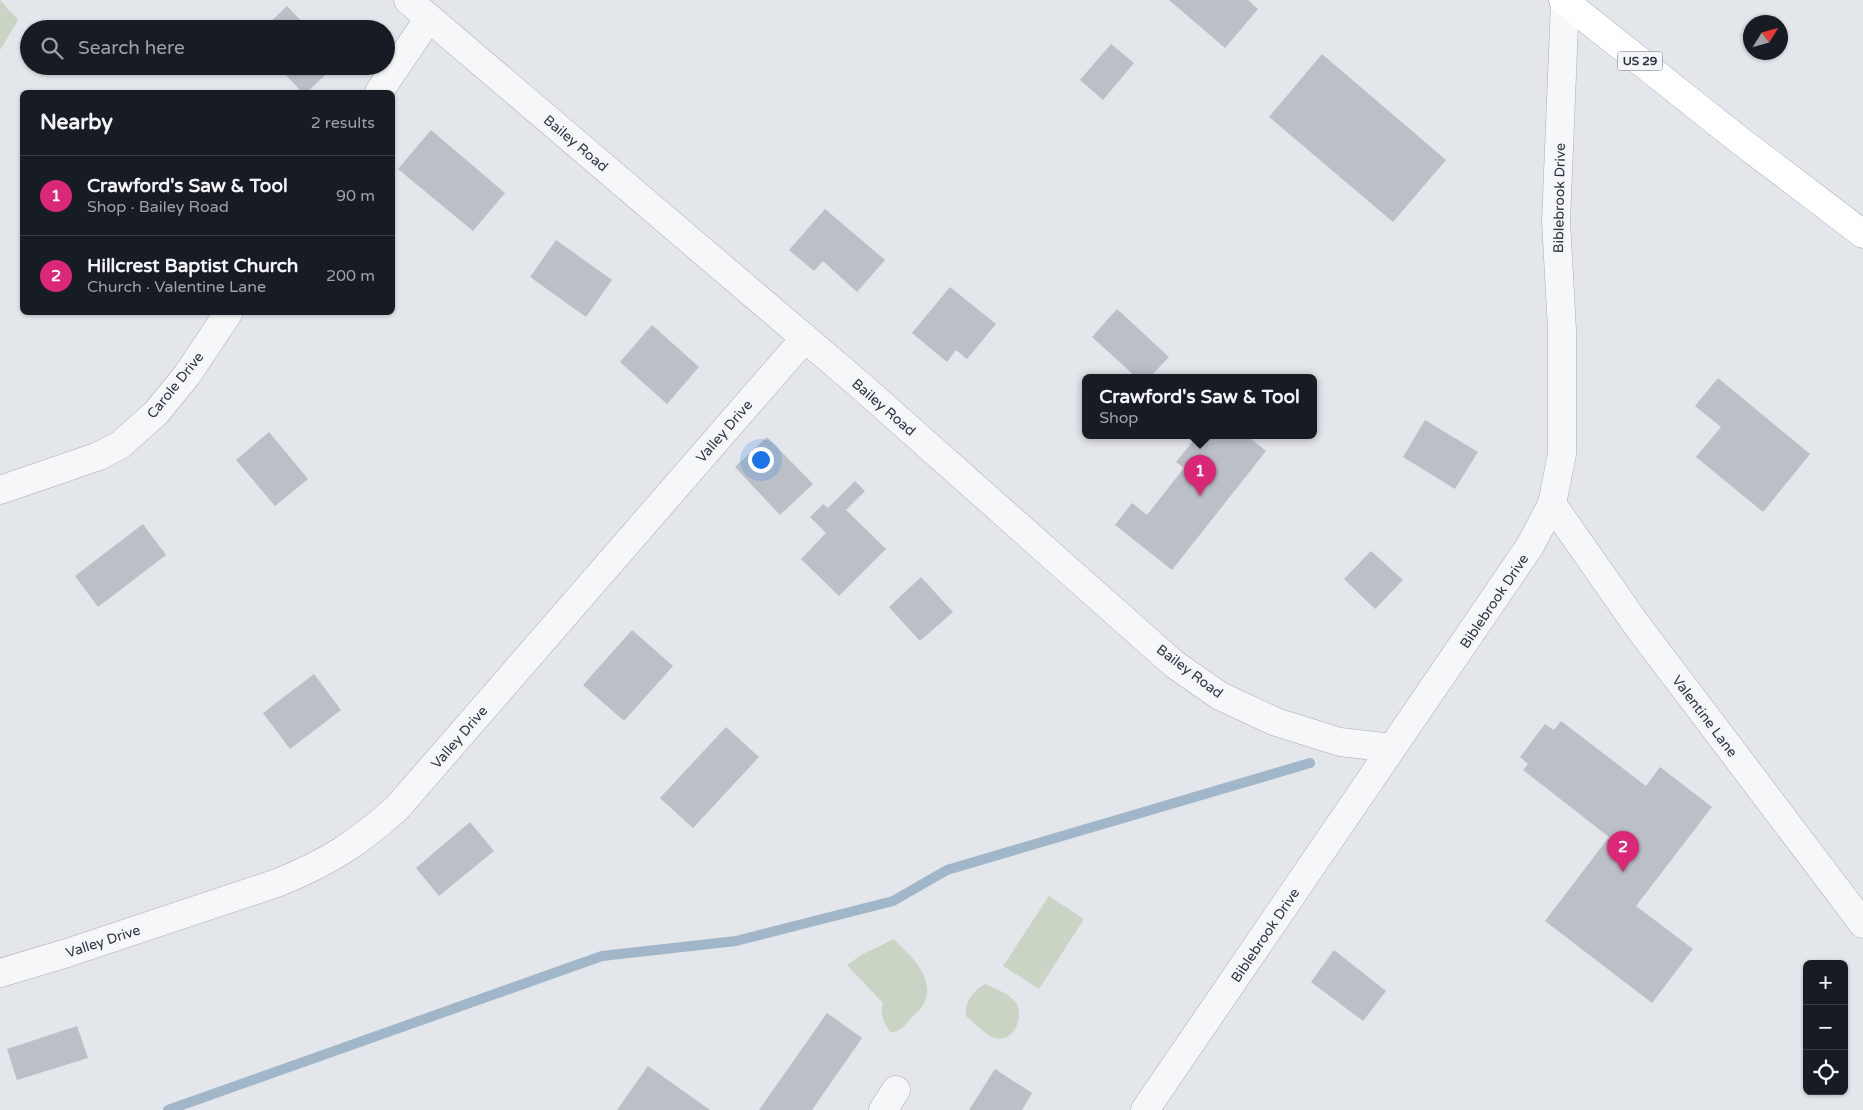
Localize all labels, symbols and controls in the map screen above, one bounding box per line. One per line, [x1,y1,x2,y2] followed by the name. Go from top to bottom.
[1743,15,1788,60] north arrow
[20,20,395,75] search box
[38,34,66,62] icon: search
[78,37,185,59] text: Search here
[1618,51,1662,70] road number: US 29
[40,110,113,135] text: Nearby
[540,112,611,175] street label: Bailey Road
[311,113,375,133] text: 2 results
[1550,143,1569,253] street label: Biblebrook Drive
[87,175,288,197] text: Crawford's Saw & Tool
[51,186,61,206] text: 1
[336,186,375,206] text: 90 m
[87,197,229,217] text: Shop · Bailey Road
[87,255,298,277] text: Hillcrest Baptist Church
[51,266,61,286] text: 2
[326,266,375,286] text: 200 m
[87,277,266,297] text: Church · Valentine Lane
[143,349,207,422] street label: Carole Drive
[1082,374,1317,439] popup
[848,375,919,440] street label: Bailey Road
[1099,386,1300,408] text: Crawford's Saw & Tool
[693,397,756,466] street label: Valley Drive
[1099,408,1138,428] text: Shop
[748,447,774,473] your location
[1184,455,1216,496] pin: 1
[1457,551,1532,652] street label: Biblebrook Drive
[1153,641,1226,702] street label: Bailey Road
[1668,672,1741,761] street label: Valentine Lane
[428,703,491,772] street label: Valley Drive
[1607,831,1639,872] pin: 2
[1228,885,1303,986] street label: Biblebrook Drive
[64,921,143,962] street label: Valley Drive
[1803,960,1848,1095] map controls
[1803,960,1848,1005] button: +
[1803,1005,1848,1050] button: −
[1803,1050,1848,1095] button: locate

